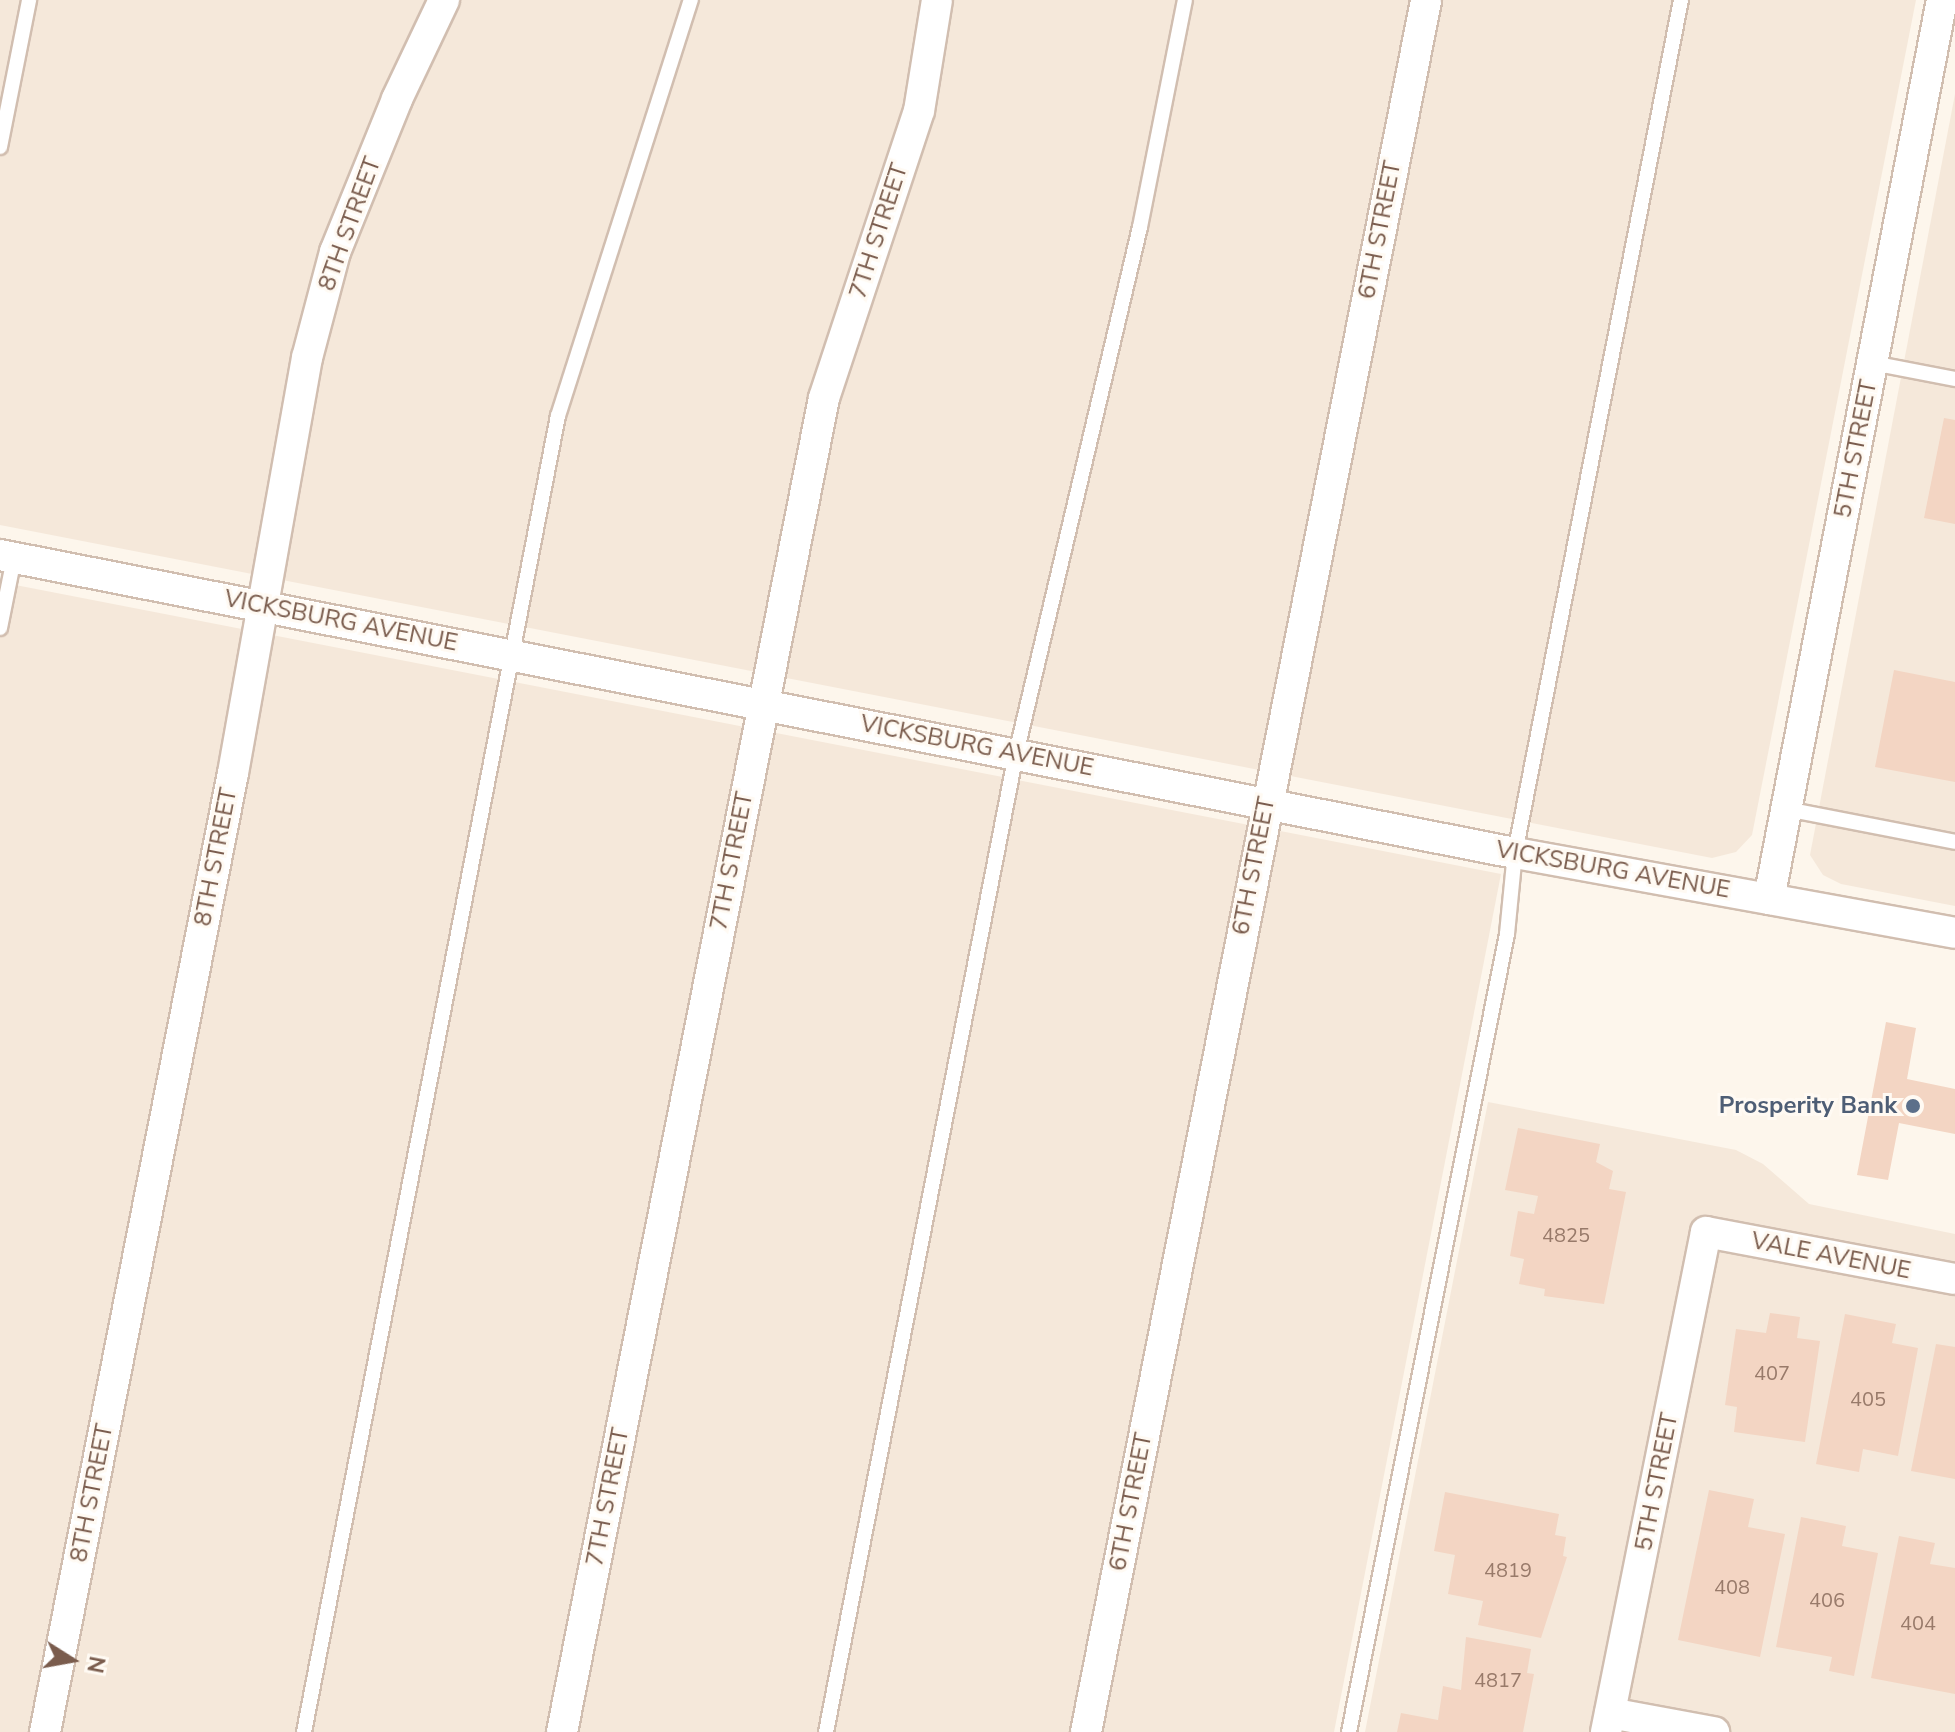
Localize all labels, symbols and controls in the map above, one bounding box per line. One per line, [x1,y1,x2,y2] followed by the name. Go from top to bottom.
[312,153,388,295] street label: 8TH STREET
[1352,158,1408,302] street label: 6TH STREET
[844,160,914,302] street label: 7TH STREET
[1828,377,1884,521] street label: 5TH STREET
[222,584,460,658] street label: VICKSBURG AVENUE
[858,709,1096,783] street label: VICKSBURG AVENUE
[188,785,244,929] street label: 8TH STREET
[704,789,760,933] street label: 7TH STREET
[1226,794,1282,938] street label: 6TH STREET
[1494,835,1732,905] street label: VICKSBURG AVENUE
[1719,1092,1897,1120] place label: Prosperity Bank
[1904,1097,1922,1115] marker: Prosperity Bank
[1542,1223,1590,1247] house number: 4825
[1749,1226,1913,1286] street label: VALE AVENUE
[1754,1361,1790,1385] house number: 407
[1850,1387,1886,1411] house number: 405
[1629,1410,1685,1554] street label: 5TH STREET
[64,1421,120,1565] street label: 8TH STREET
[580,1425,636,1569] street label: 7TH STREET
[1103,1430,1159,1574] street label: 6TH STREET
[1484,1558,1532,1582] house number: 4819
[1714,1575,1750,1599] house number: 408
[1809,1588,1845,1612] house number: 406
[1900,1611,1936,1635] house number: 404
[32,1620,112,1700] north arrow
[79,1654,112,1676] text: N
[1474,1668,1522,1692] house number: 4817

